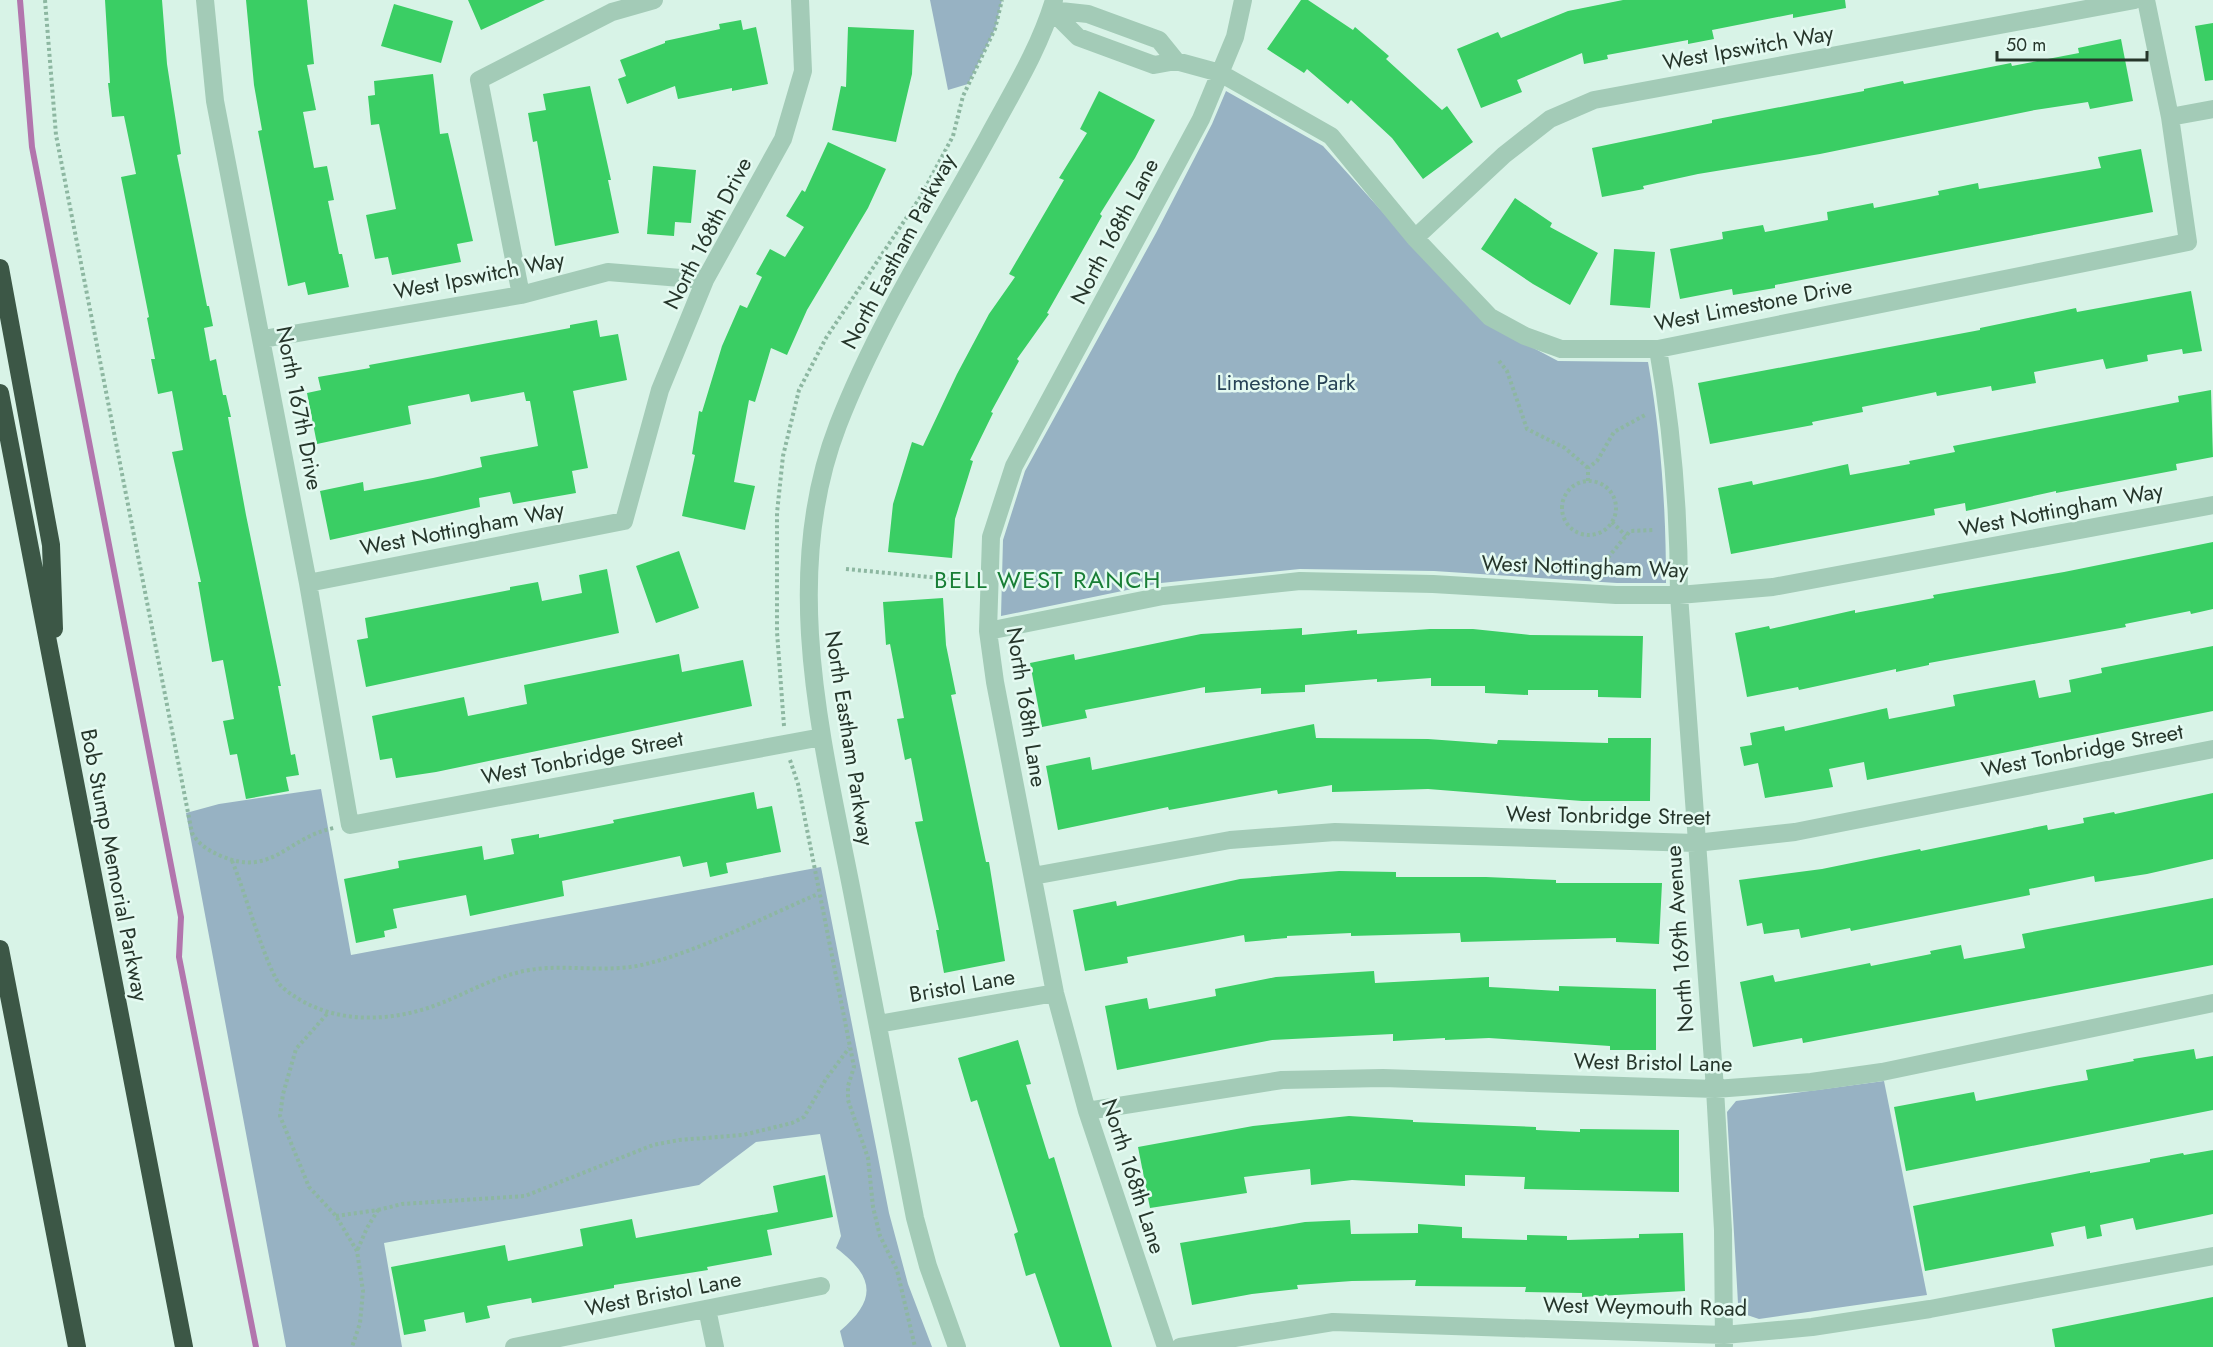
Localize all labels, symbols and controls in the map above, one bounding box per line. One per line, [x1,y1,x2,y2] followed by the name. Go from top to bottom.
[1660,16,1836,78] street label: West Ipswitch Way
[1997,24,2147,62] scale bar
[2006,32,2046,58] text: 50 m
[833,147,963,354] street label: North Eastham Parkway
[655,151,759,315] street label: North 168th Drive
[1062,152,1166,310] street label: North 168th Lane
[391,243,567,307] street label: West Ipswitch Way
[1651,269,1855,339] street label: West Limestone Drive
[268,323,332,493] street label: North 167th Drive
[1217,366,1356,398] park label: Limestone Park
[1956,473,2166,544] street label: West Nottingham Way
[357,492,567,563] street label: West Nottingham Way
[1481,546,1689,586] street label: West Nottingham Way
[934,562,1162,597] district label: BELL WEST RANCH
[999,625,1055,789] street label: North 168th Lane
[817,628,883,848] street label: North Eastham Parkway
[1978,715,2186,785] street label: West Tonbridge Street
[478,722,686,792] street label: West Tonbridge Street
[73,726,157,1004] street label: Bob Stump Memorial Parkway
[1505,797,1711,833] street label: West Tonbridge Street
[1657,844,1701,1034] street label: North 169th Avenue
[907,960,1017,1010] street label: Bristol Lane
[1573,1045,1733,1079] street label: West Bristol Lane
[1094,1094,1174,1258] street label: North 168th Lane
[582,1262,744,1324] street label: West Bristol Lane
[1543,1288,1747,1324] street label: West Weymouth Road

